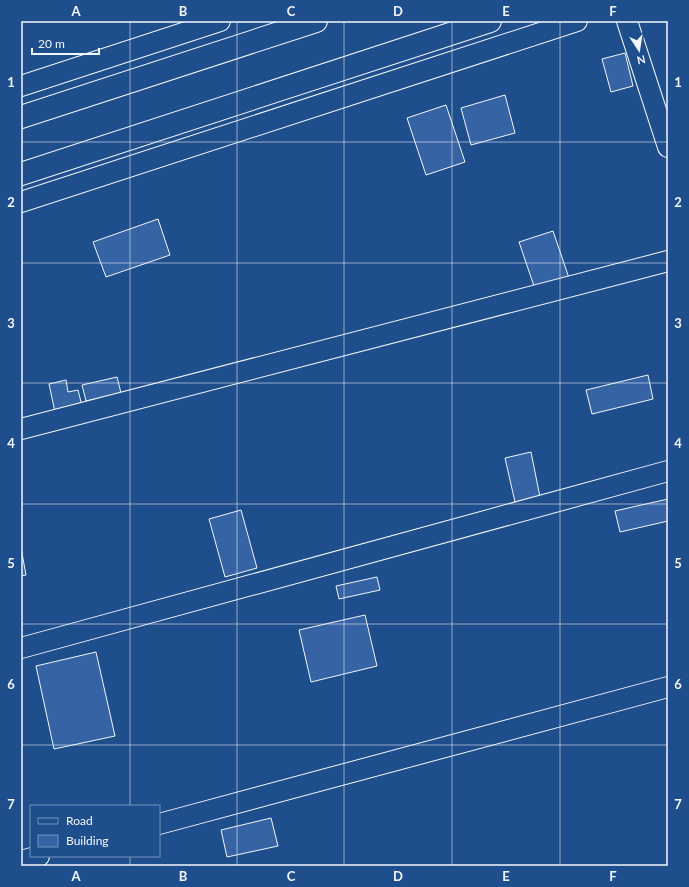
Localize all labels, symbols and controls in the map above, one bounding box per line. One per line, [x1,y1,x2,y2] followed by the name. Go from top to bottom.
[70,3,81,19] text: A
[179,3,188,19] text: B
[287,3,296,19] text: C
[393,3,403,19] text: D
[502,3,510,19] text: E
[609,3,617,19] text: F
[32,30,99,56] scale bar
[619,30,659,70] north arrow
[38,36,65,51] text: 20 m
[636,53,647,68] text: N
[7,74,15,90] text: 1
[674,74,682,90] text: 1
[7,194,15,210] text: 2
[674,194,682,210] text: 2
[7,315,15,331] text: 3
[674,315,682,331] text: 3
[7,435,15,451] text: 4
[674,435,682,451] text: 4
[7,555,15,571] text: 5
[674,555,682,571] text: 5
[7,676,15,692] text: 6
[674,676,682,692] text: 6
[7,796,15,812] text: 7
[674,796,682,812] text: 7
[30,805,160,857] legend
[66,813,93,828] text: Road
[66,833,109,848] text: Building
[70,868,81,884] text: A
[179,868,188,884] text: B
[287,868,296,884] text: C
[393,868,403,884] text: D
[502,868,510,884] text: E
[609,868,617,884] text: F

